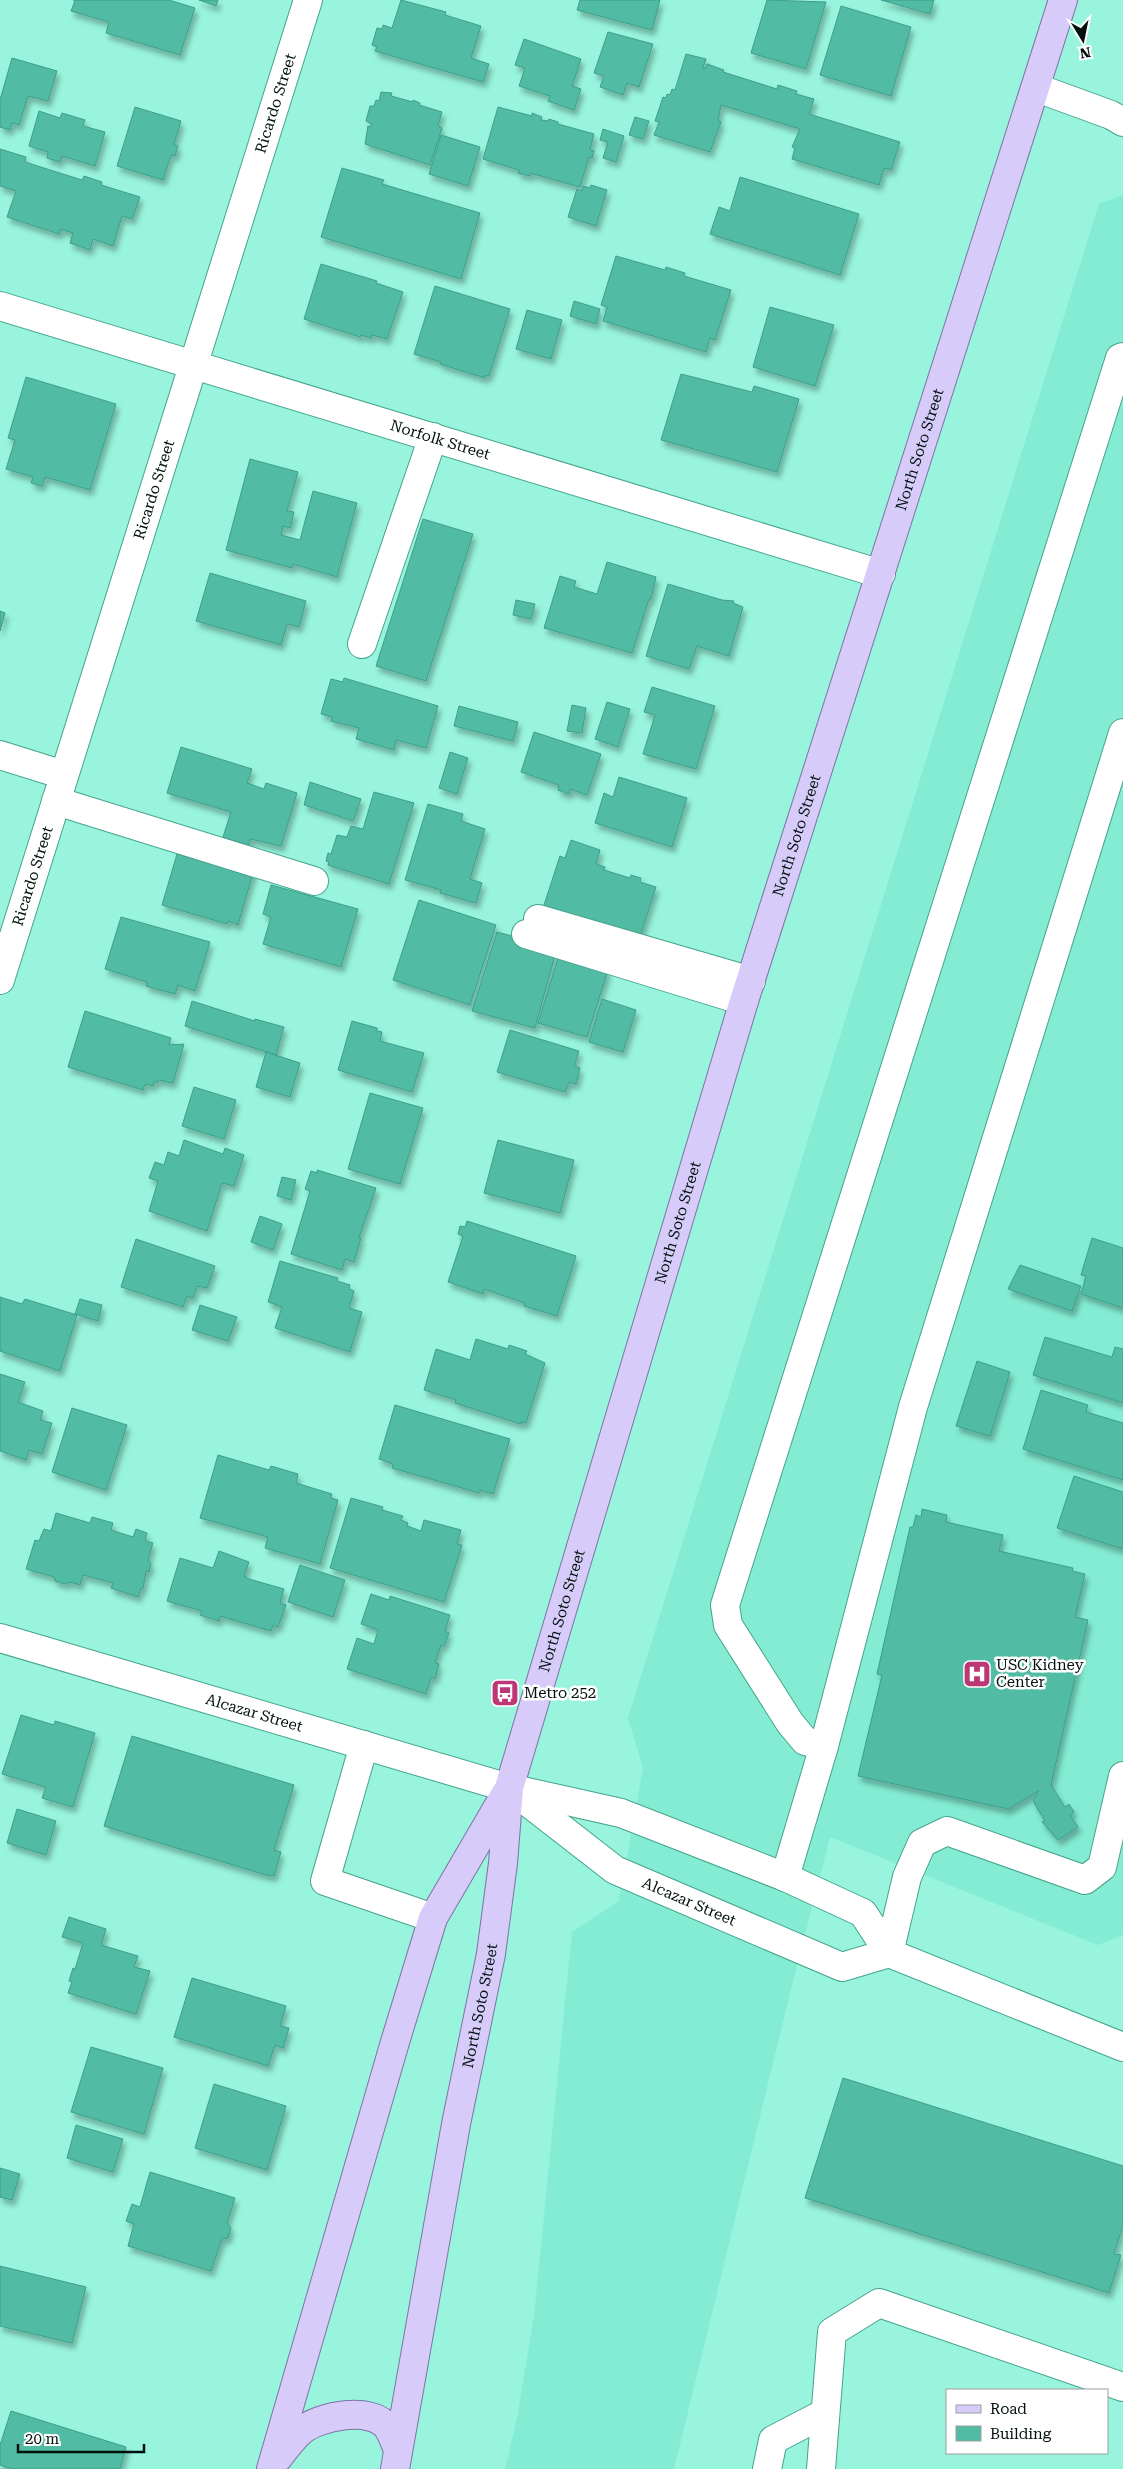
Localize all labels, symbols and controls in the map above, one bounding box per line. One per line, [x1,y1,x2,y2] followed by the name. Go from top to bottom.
[1058,15,1108,65] north arrow
[1078,44,1092,62] text: N
[251,51,300,155] street label: Ricardo Street
[892,386,948,513] street label: North Soto Street
[388,416,492,464] street label: Norfolk Street
[130,437,178,542] street label: Ricardo Street
[769,772,825,899] street label: North Soto Street
[9,824,57,928] street label: Ricardo Street
[651,1159,705,1286] street label: North Soto Street
[535,1547,589,1674] street label: North Soto Street
[996,1656,1084,1691] place label: USC Kidney Center
[962,1659,992,1689] hospital icon: USC Kidney Center
[490,1678,520,1708] bus stop icon: Metro 252
[524,1684,596,1702] place label: Metro 252
[204,1690,305,1736] street label: Alcazar Street
[640,1874,739,1930] street label: Alcazar Street
[459,1942,501,2070] street label: North Soto Street
[946,2389,1108,2454] legend
[990,2400,1027,2418] text: Road
[18,2422,144,2454] scale bar
[990,2425,1052,2443] text: Building
[25,2430,60,2448] text: 20 m

